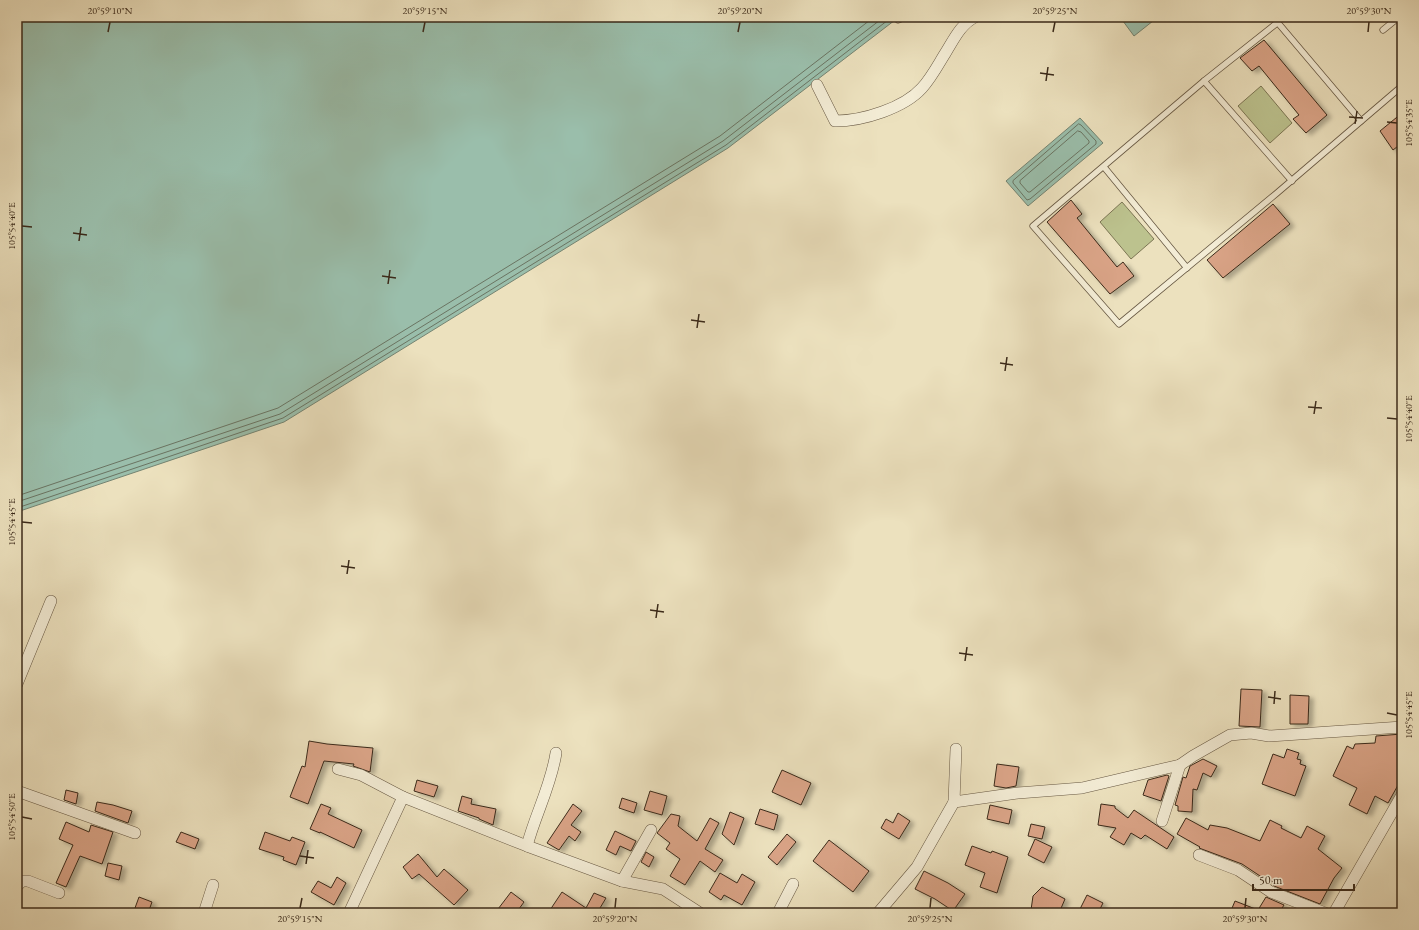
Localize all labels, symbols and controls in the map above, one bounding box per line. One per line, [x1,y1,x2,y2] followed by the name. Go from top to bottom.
[88,4,133,17] text: 20°59'10"N
[403,4,448,17] text: 20°59'15"N
[718,4,763,17] text: 20°59'20"N
[1033,4,1078,17] text: 20°59'25"N
[1347,4,1392,17] text: 20°59'30"N
[1402,99,1415,147] text: 105°54'35"E
[5,202,18,250] text: 105°54'40"E
[1402,395,1415,443] text: 105°54'40"E
[5,498,18,546] text: 105°54'45"E
[1402,691,1415,739] text: 105°54'45"E
[5,793,18,841] text: 105°54'50"E
[1253,866,1354,892] scale bar
[1259,872,1283,888] text: 50 m
[278,912,323,925] text: 20°59'15"N
[593,912,638,925] text: 20°59'20"N
[908,912,953,925] text: 20°59'25"N
[1223,912,1268,925] text: 20°59'30"N

